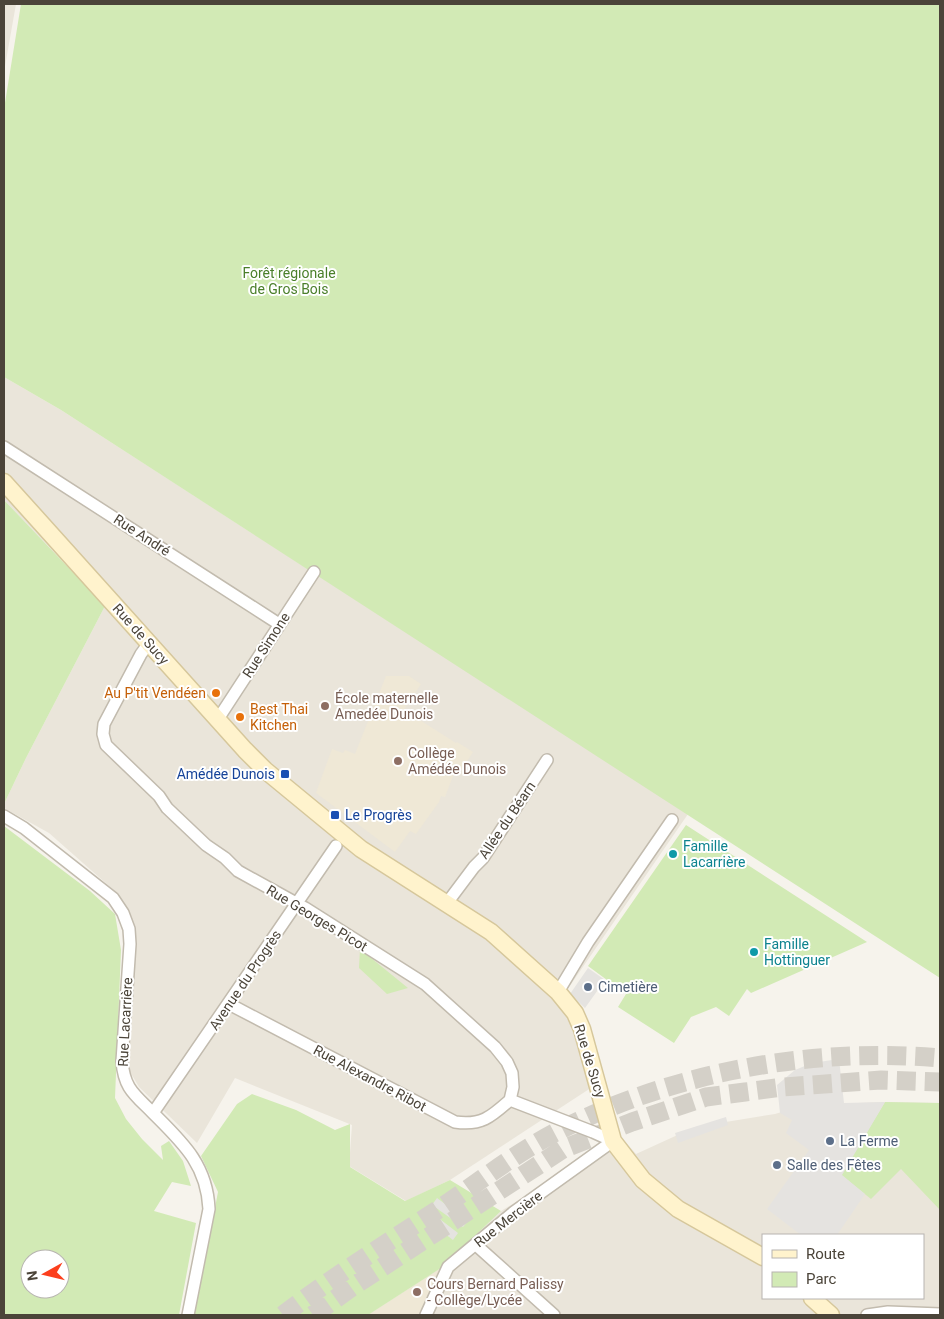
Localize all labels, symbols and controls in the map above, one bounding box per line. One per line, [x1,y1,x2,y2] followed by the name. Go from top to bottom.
[242,265,336,297] park label: Forêt régionale de Gros Bois
[111,511,173,559] street label: Rue André
[110,600,173,668] street label: Rue de Sucy
[239,609,293,681] street label: Rue Simone
[104,685,206,701] place label: Au P'tit Vendéen
[210,687,222,699] marker: Au P'tit Vendéen
[335,689,438,722] place label: École maternelle Amedée Dunois
[319,700,331,712] marker: École maternelle Amedée Dunois
[250,701,308,733] place label: Best Thai Kitchen
[234,711,246,723] marker: Best Thai Kitchen
[408,745,506,777] place label: Collège Amédée Dunois
[392,755,404,767] marker: Collège Amédée Dunois
[177,766,275,782] place label: Amédée Dunois
[279,768,291,780] marker: Amédée Dunois
[475,778,539,862] street label: Allée du Béarn
[345,807,412,823] place label: Le Progrès
[329,809,341,821] marker: Le Progrès
[683,838,745,870] place label: Famille Lacarrière
[667,848,679,860] marker: Famille Lacarrière
[264,882,371,955] street label: Rue Georges Picot
[206,927,284,1033] street label: Avenue du Progrès
[764,936,830,968] place label: Famille Hottinguer
[748,946,760,958] marker: Famille Hottinguer
[115,977,135,1067] street label: Rue Lacarrière
[598,979,658,995] place label: Cimetière
[582,981,594,993] marker: Cimetière
[571,1022,609,1100] street label: Rue de Sucy
[311,1042,429,1115] street label: Rue Alexandre Ribot
[840,1133,898,1149] place label: La Ferme
[824,1135,836,1147] marker: La Ferme
[787,1157,881,1173] place label: Salle des Fêtes
[771,1159,783,1171] marker: Salle des Fêtes
[471,1188,545,1250] street label: Rue Mercière
[762,1234,924,1299] legend
[806,1245,845,1263] text: Route
[20,1249,70,1299] north arrow
[24,1270,41,1282] text: N
[806,1270,836,1288] text: Parc
[427,1276,564,1308] place label: Cours Bernard Palissy - Collège/Lycée
[411,1286,423,1298] marker: Cours Bernard Palissy - Collège/Lycée

